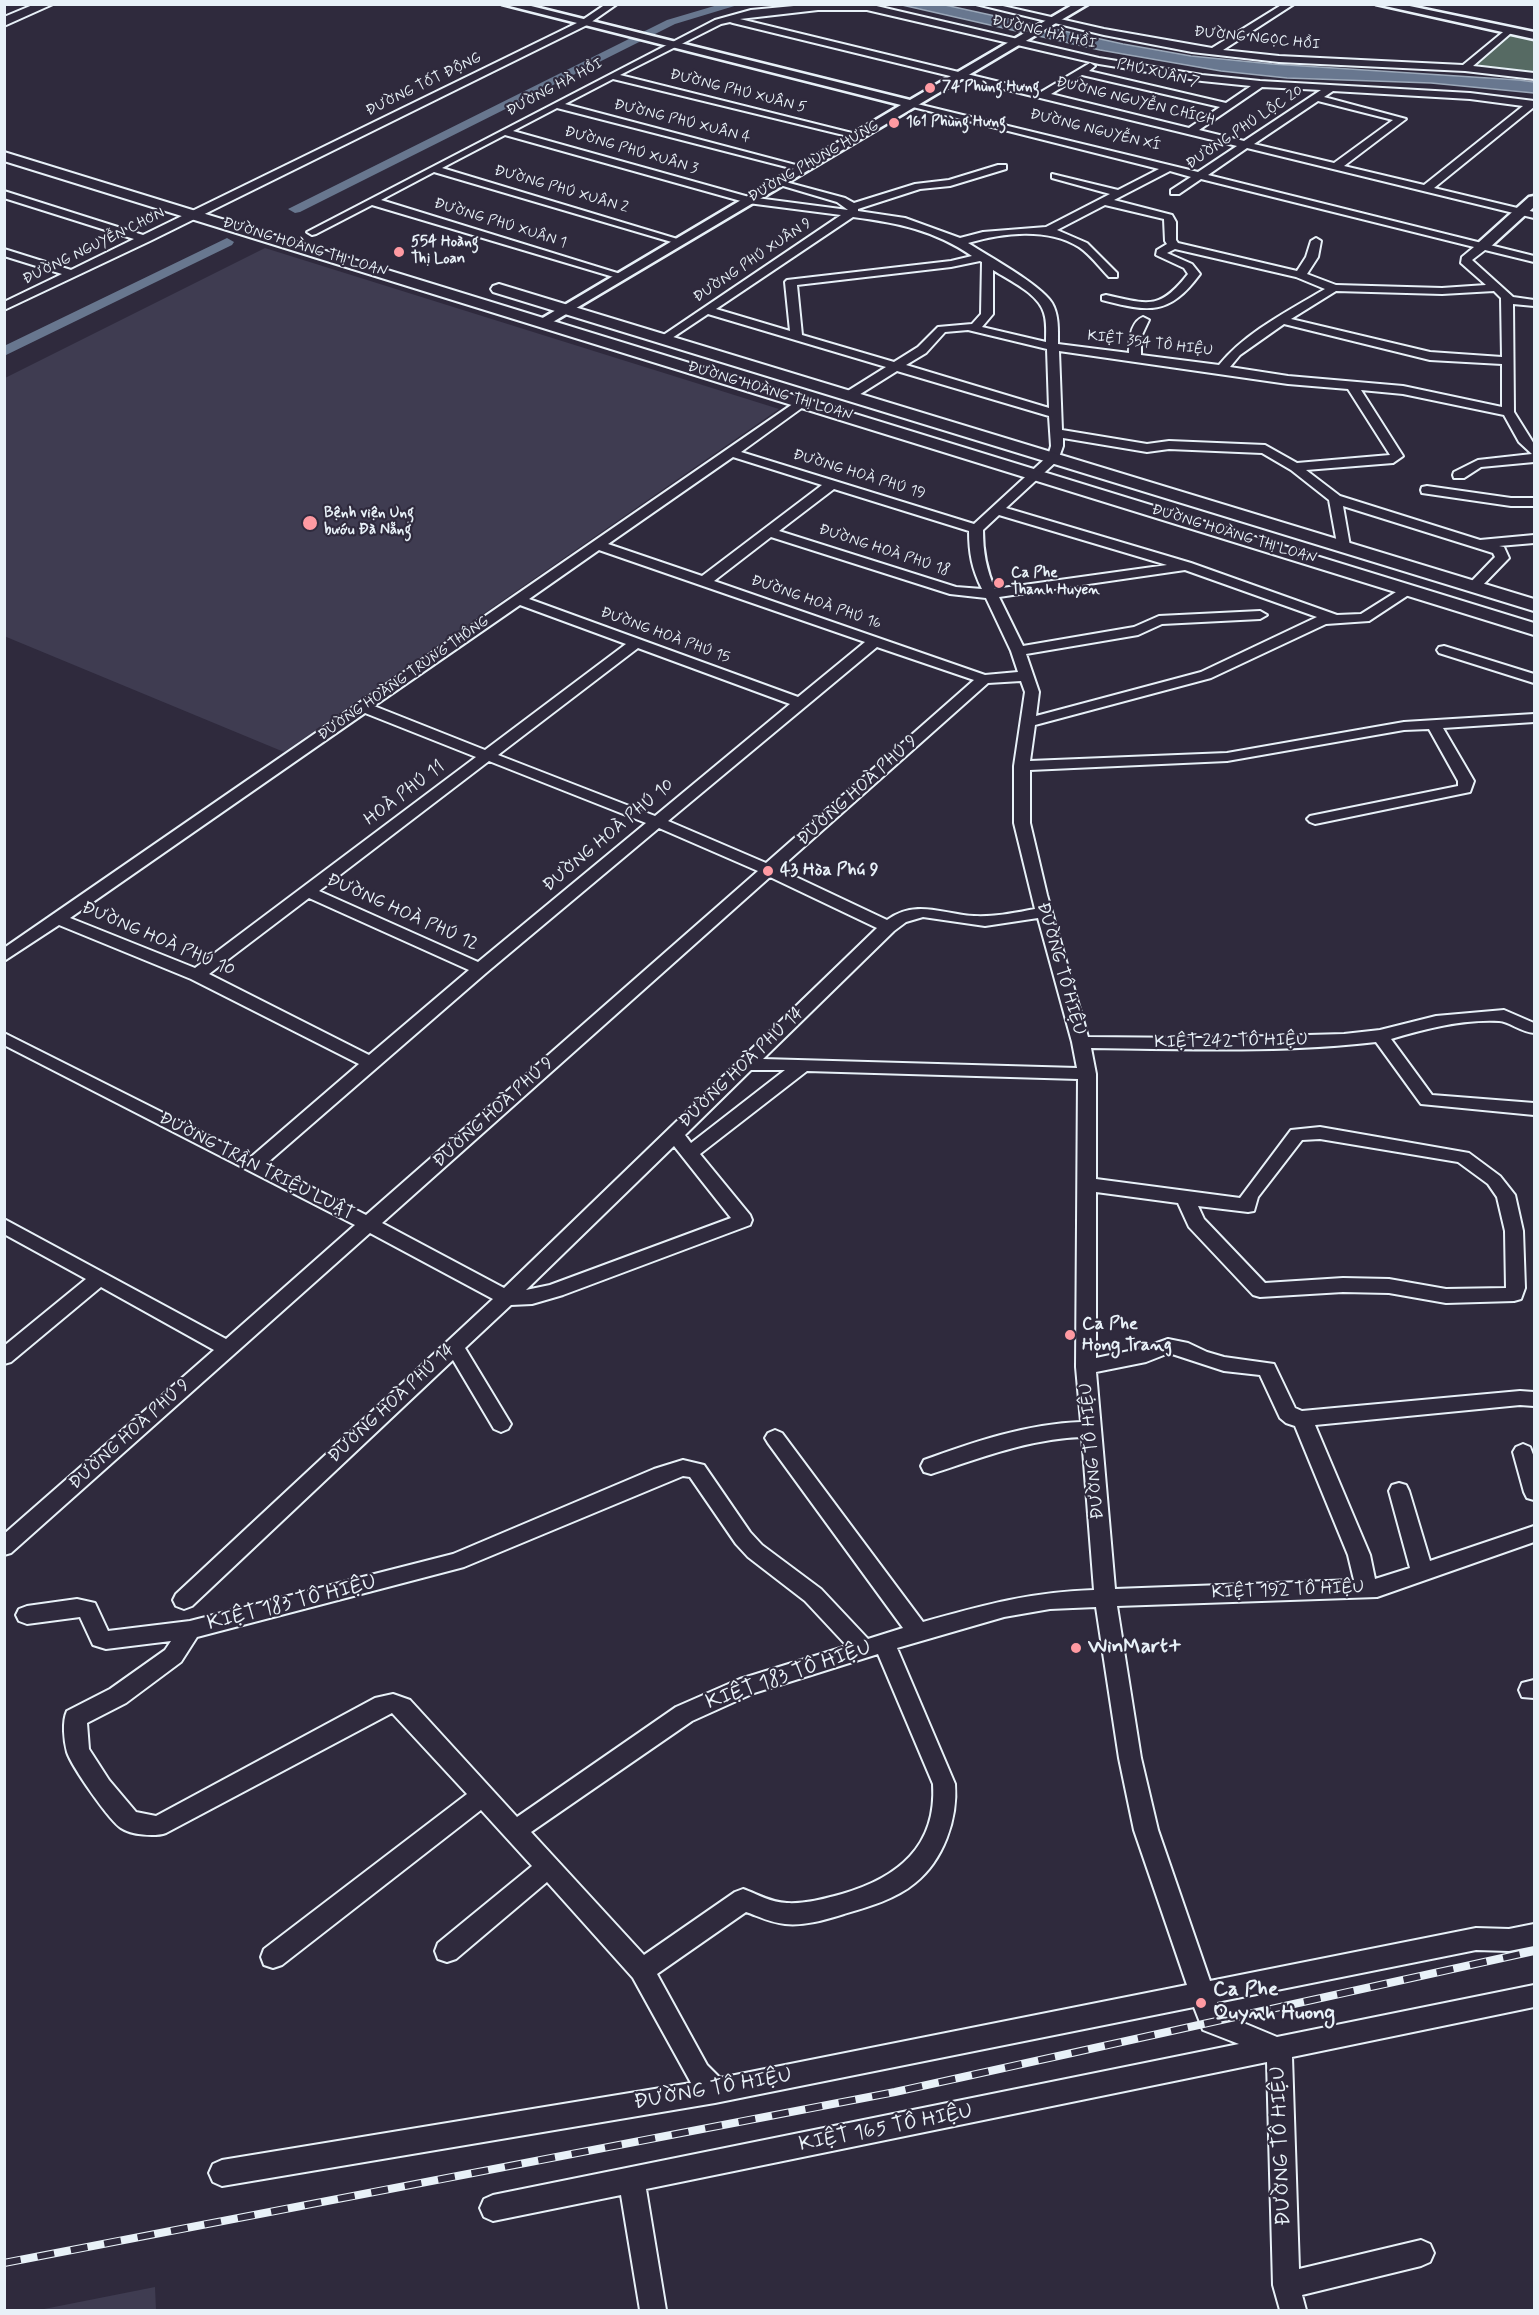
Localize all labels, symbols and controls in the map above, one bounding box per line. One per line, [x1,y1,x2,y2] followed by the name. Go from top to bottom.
[990,12,1098,54] street label: ĐƯỜNG HÀ HỒI
[1193,23,1321,55] street label: ĐƯỜNG NGỌC HỒI
[363,49,485,121] street label: ĐƯỜNG TỐT ĐỘNG
[504,55,606,121] street label: ĐƯỜNG HÀ HỒI
[1115,56,1201,92] street label: PHÚ XUÂN 7
[668,66,808,118] street label: ĐƯỜNG PHÚ XUÂN 5
[1054,74,1216,130] street label: ĐƯỜNG NGUYỄN CHÍCH
[942,79,1039,97] place label: 74 Phùng Hưng
[923,81,937,95] marker: 74 Phùng Hưng
[1183,82,1307,174] street label: ĐƯỜNG PHÚ LỘC 20
[612,96,752,148] street label: ĐƯỜNG PHÚ XUÂN 4
[1028,106,1162,156] street label: ĐƯỜNG NGUYỄN XÍ
[906,114,1006,132] place label: 161 Phùng Hưng
[887,116,901,130] marker: 161 Phùng Hưng
[745,117,883,207] street label: ĐƯỜNG PHÙNG HƯNG
[562,123,700,179] street label: ĐƯỜNG PHÚ XUÂN 3
[492,162,630,218] street label: ĐƯỜNG PHÚ XUÂN 2
[431,195,569,253] street label: ĐƯỜNG PHÚ XUÂN 1
[20,205,168,289] street label: ĐƯỜNG NGUYỄN CHƠN
[220,214,390,282] street label: ĐƯỜNG HOÀNG THỊ LOAN
[691,215,815,307] street label: ĐƯỜNG PHÚ XUÂN 9
[411,234,479,269] place label: 554 Hoàng Thị Loan
[392,245,406,259] marker: 554 Hoàng Thị Loan
[1086,327,1214,361] street label: KIỆT 354 TÔ HIỆU
[685,358,855,426] street label: ĐƯỜNG HOÀNG THỊ LOAN
[791,446,927,504] street label: ĐƯỜNG HOÀ PHÚ 19
[1149,501,1319,569] street label: ĐƯỜNG HOÀNG THỊ LOAN
[324,505,414,540] place label: Bệnh viện Ung bướu Đà Nẵng
[301,514,319,532] marker: Bệnh viện Ung bướu Đà Nẵng
[816,521,952,581] street label: ĐƯỜNG HOÀ PHÚ 18
[1011,565,1100,600] place label: Ca Phe Thanh Huyen
[748,572,884,634] street label: ĐƯỜNG HOÀ PHÚ 16
[992,576,1006,590] marker: Ca Phe Thanh Huyen
[598,604,732,668] street label: ĐƯỜNG HOÀ PHÚ 15
[315,613,493,745] street label: ĐƯỜNG HOÀNG TRUNG THÔNG
[793,731,923,851] street label: ĐƯỜNG HOÀ PHÚ 9
[361,757,449,831] street label: HOÀ PHÚ 11
[539,775,679,897] street label: ĐƯỜNG HOÀ PHÚ 10
[780,860,878,882] place label: 43 Hòa Phú 9
[761,864,775,878] marker: 43 Hòa Phú 9
[323,870,481,956] street label: ĐƯỜNG HOÀ PHÚ 12
[78,898,238,982] street label: ĐƯỜNG HOÀ PHÚ 10
[1031,900,1089,1038] street label: ĐƯỜNG TÔ HIỆU
[675,1003,809,1133] street label: ĐƯỜNG HOÀ PHÚ 14
[1154,1030,1308,1054] street label: KIỆT 242 TÔ HIỆU
[429,1053,559,1173] street label: ĐƯỜNG HOÀ PHÚ 9
[155,1108,357,1226] street label: ĐƯỜNG TRẦN TRIỆU LUẬT
[1082,1314,1172,1356] place label: Ca Phe Hong Trang
[1063,1328,1077,1342] marker: Ca Phe Hong Trang
[324,1340,460,1468] street label: ĐƯỜNG HOÀ PHÚ 14
[65,1375,195,1495] street label: ĐƯỜNG HOÀ PHÚ 9
[1076,1382,1110,1520] street label: ĐƯỜNG TÔ HIỆU
[205,1571,379,1637] street label: KIỆT 183 TÔ HIỆU
[1211,1578,1365,1604] street label: KIỆT 192 TÔ HIỆU
[1088,1635,1182,1661] place label: WinMart+
[703,1636,875,1716] street label: KIỆT 183 TÔ HIỆU
[1069,1641,1083,1655] marker: WinMart+
[1213,1978,1335,2028] place label: Ca Phe Quynh Huong
[1194,1996,1208,2010] marker: Ca Phe Quynh Huong
[632,2064,794,2116] street label: ĐƯỜNG TÔ HIỆU
[1267,2066,1297,2226] street label: ĐƯỜNG TÔ HIỆU
[797,2100,975,2158] street label: KIỆT 165 TÔ HIỆU

